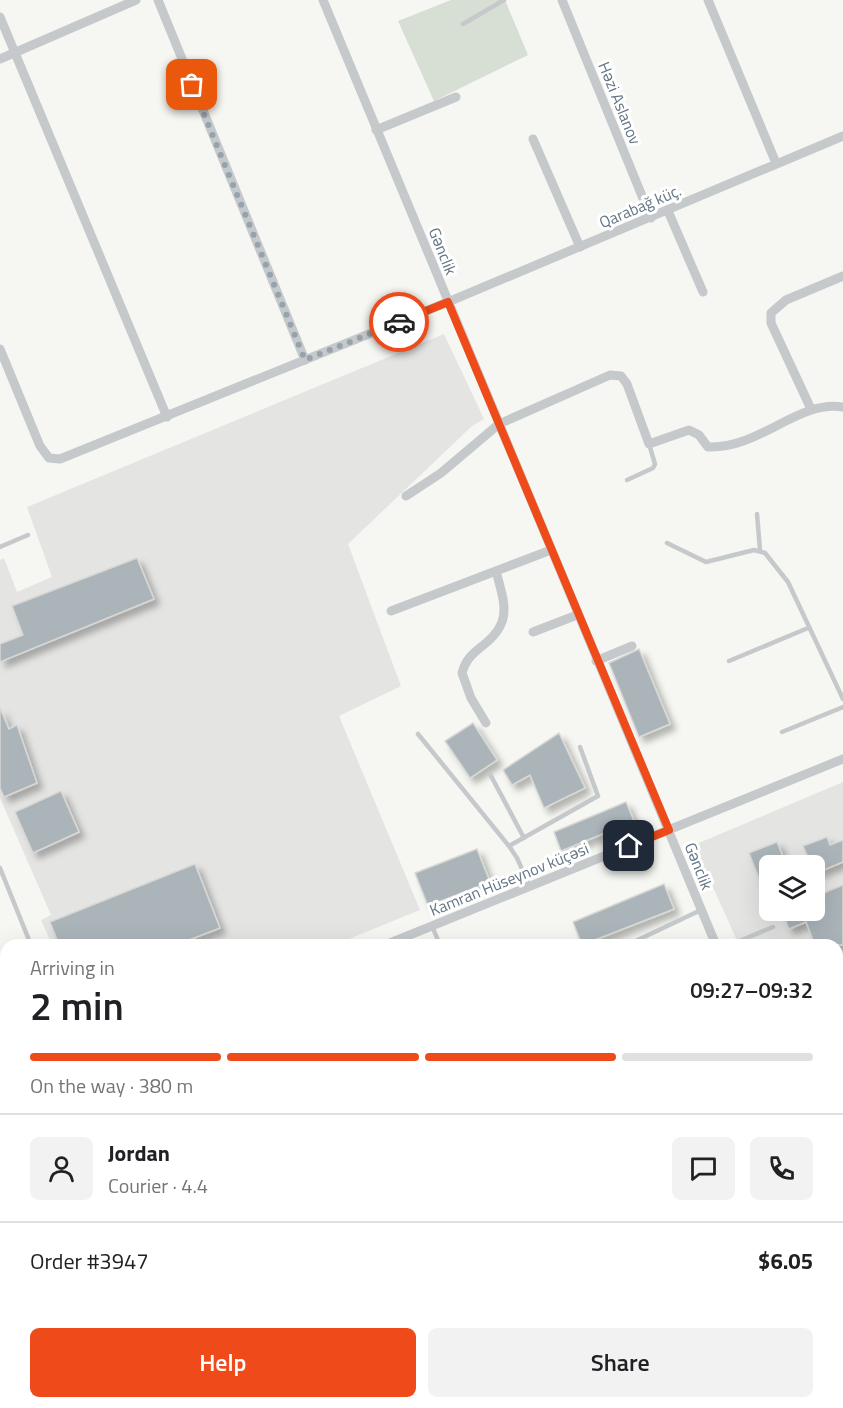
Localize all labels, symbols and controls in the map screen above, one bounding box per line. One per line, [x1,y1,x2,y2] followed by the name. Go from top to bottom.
[593,58,648,148] street label: Həzi Aslanov
[166,59,217,110] pin
[175,68,208,101] icon: bag
[595,178,685,234] street label: Qarabağ küç.
[423,224,463,279] street label: Gənclik
[369,292,429,352] courier
[383,306,416,339] icon: car
[603,820,654,871] pin
[612,829,645,862] icon: home
[426,836,592,922] street label: Kamran Hüseynov küçəsi
[679,839,719,894] street label: Gənclik
[759,855,825,921] map controls
[759,855,825,921] button: layers
[30,952,115,983] text: Arriving in
[690,973,813,1007] text: 09:27–09:32
[30,976,124,1035] text: 2 min
[30,1070,193,1101] text: On the way · 380 m
[108,1136,170,1170] text: Jordan
[30,1137,93,1200] button: person
[672,1137,735,1200] button: chat
[750,1137,813,1200] button: phone
[108,1170,208,1201] text: Courier · 4.4
[30,1244,149,1278] text: Order #3947
[758,1244,813,1278] text: $6.05
[30,1328,416,1397] button: Help
[428,1328,813,1397] button: Share

